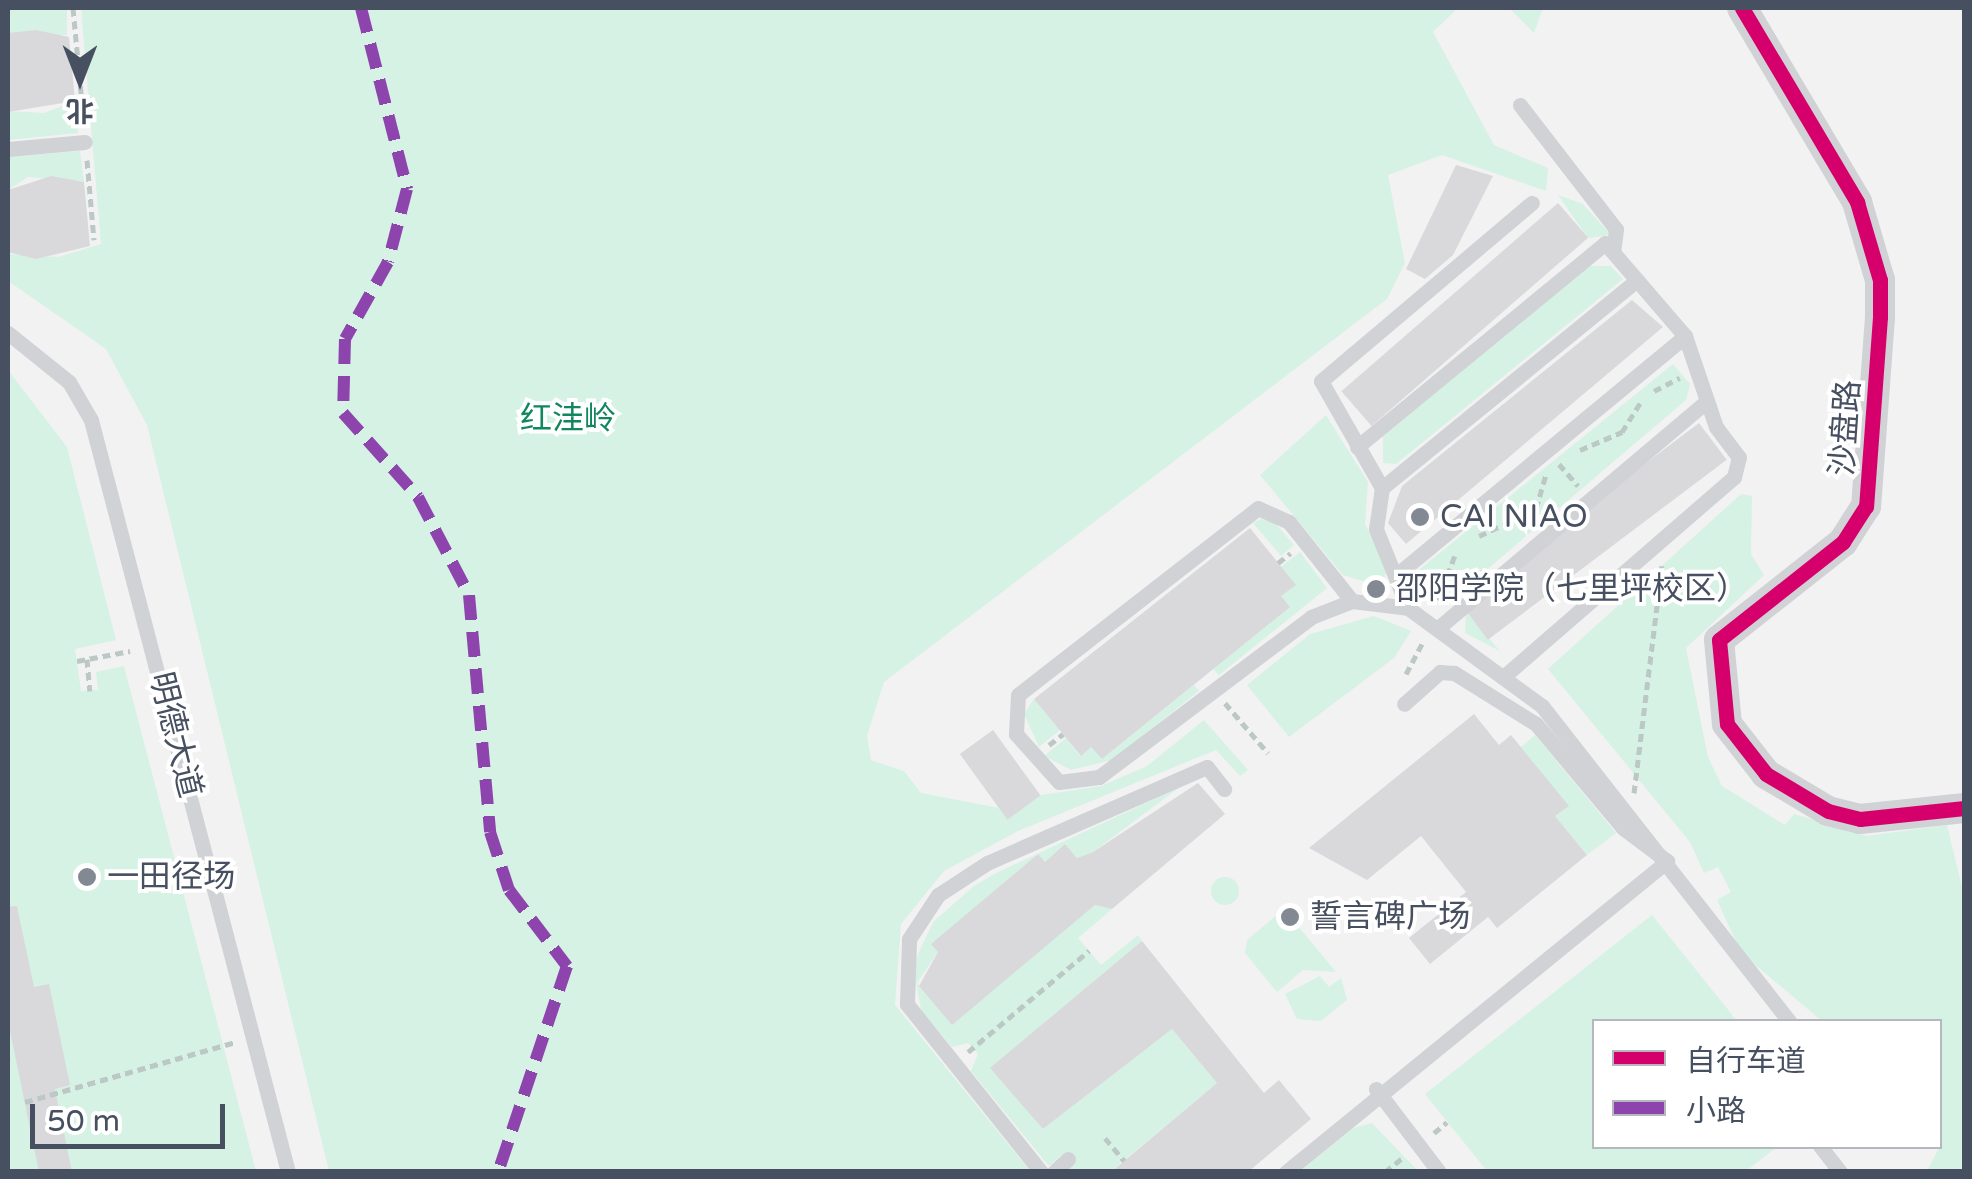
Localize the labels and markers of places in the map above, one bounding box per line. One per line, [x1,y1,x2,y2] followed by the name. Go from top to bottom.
[1440,498,1588,536] place label: CAI NIAO
[1409,506,1431,528] marker: CAI NIAO
[1396,570,1748,608] place label: 邵阳学院（七里坪校区）
[1365,578,1387,600] marker: 邵阳学院（七里坪校区）
[107,858,235,896] place label: 一田径场
[76,866,98,888] marker: 一田径场
[1310,898,1470,936] place label: 誓言碑广场
[1279,906,1301,928] marker: 誓言碑广场

